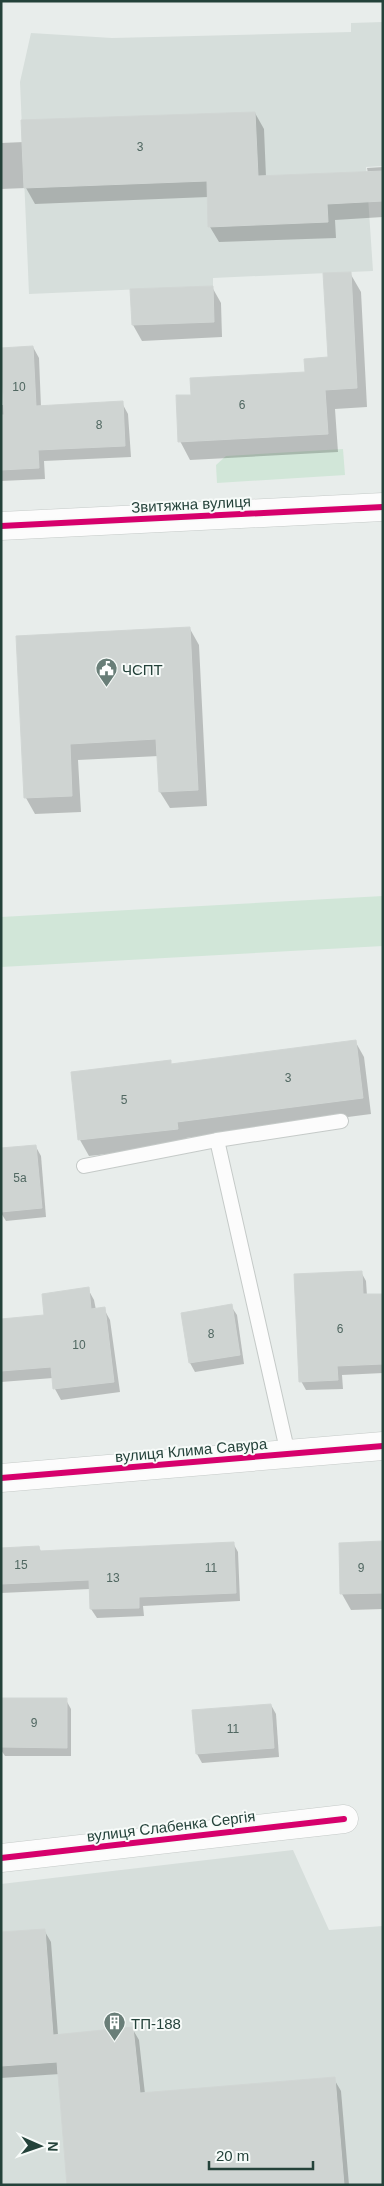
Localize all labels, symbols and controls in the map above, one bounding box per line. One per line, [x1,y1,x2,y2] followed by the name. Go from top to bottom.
[137,140,144,154] house number: 3
[12,380,26,394] house number: 10
[239,398,246,412] house number: 6
[96,418,103,432] house number: 8
[131,492,251,516] street label: Звитяжна вулиця
[94,657,118,688] public building icon: ЧСПТ
[122,661,163,678] place label: ЧСПТ
[285,1071,292,1085] house number: 3
[121,1093,128,1107] house number: 5
[13,1171,27,1185] house number: 5а
[337,1322,344,1336] house number: 6
[208,1327,215,1341] house number: 8
[72,1338,86,1352] house number: 10
[114,1435,268,1465] street label: вулиця Клима Савура
[14,1558,28,1572] house number: 15
[205,1561,218,1575] house number: 11
[358,1561,365,1575] house number: 9
[106,1571,120,1585] house number: 13
[31,1716,38,1730] house number: 9
[227,1722,240,1736] house number: 11
[86,1807,256,1845] street label: вулиця Слабенка Сергія
[103,2011,127,2042] building icon: ТП-188
[131,2015,181,2032] place label: ТП-188
[15,2121,65,2171] north arrow
[209,2138,313,2170] scale bar
[45,2141,61,2152] text: N
[216,2147,249,2164] text: 20 m

